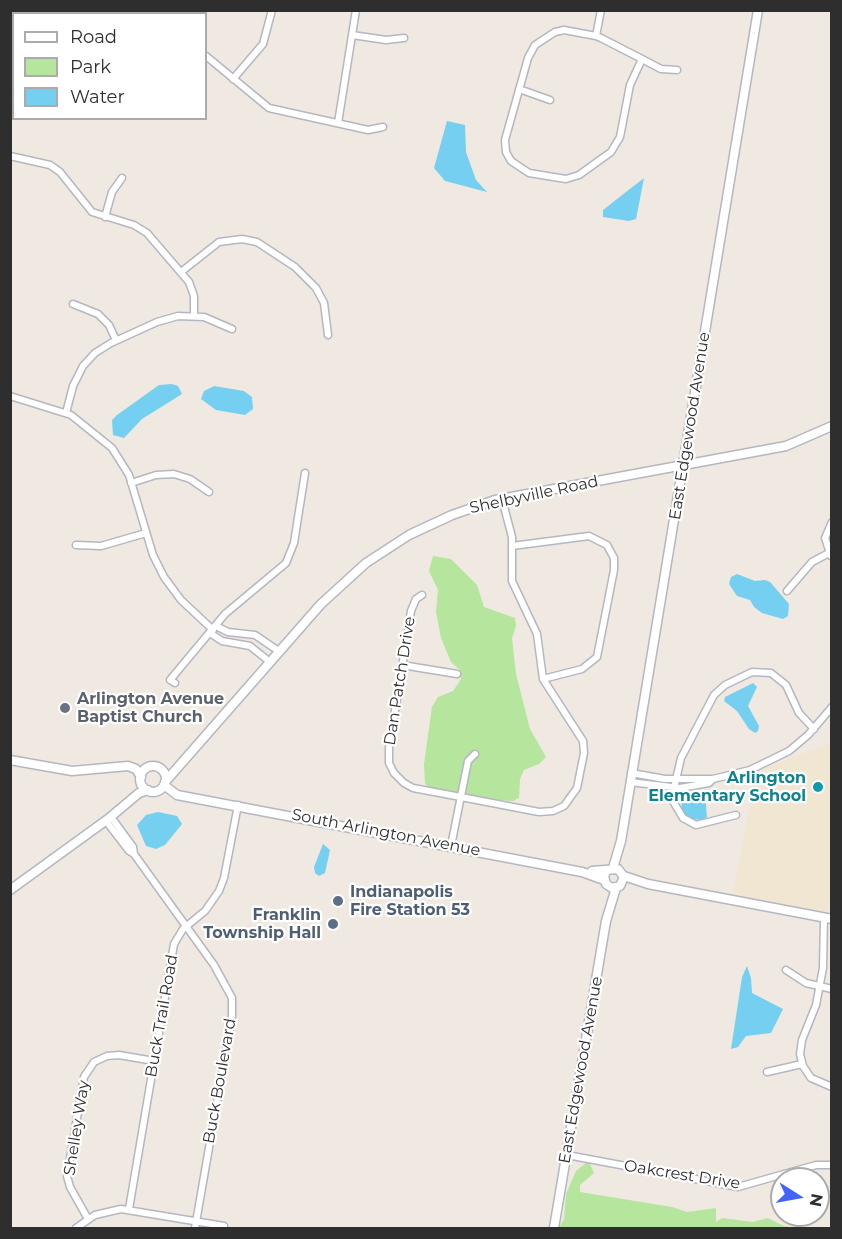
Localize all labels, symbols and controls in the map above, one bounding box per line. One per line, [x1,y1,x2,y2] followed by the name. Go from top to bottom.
[12,12,207,120] legend
[70,26,117,48] text: Road
[70,56,111,78] text: Park
[70,86,125,108] text: Water
[666,331,714,521] street label: East Edgewood Avenue
[468,472,600,518] street label: Shelbyville Road
[380,615,420,747] street label: Dan Patch Drive
[77,689,224,727] place label: Arlington Avenue Baptist Church
[58,701,72,715] marker: Arlington Avenue Baptist Church
[648,768,806,806] place label: Arlington Elementary School
[811,780,825,794] marker: Arlington Elementary School
[290,805,482,861] street label: South Arlington Avenue
[350,882,470,920] place label: Indianapolis Fire Station 53
[331,894,345,908] marker: Indianapolis Fire Station 53
[203,905,321,943] place label: Franklin Township Hall
[326,917,340,931] marker: Franklin Township Hall
[142,953,182,1079] street label: Buck Trail Road
[555,975,607,1165] street label: East Edgewood Avenue
[200,1017,240,1145] street label: Buck Boulevard
[60,1079,94,1177] street label: Shelley Way
[623,1156,741,1194] street label: Oakcrest Drive
[770,1167,830,1227] north arrow
[806,1192,827,1208] text: N

